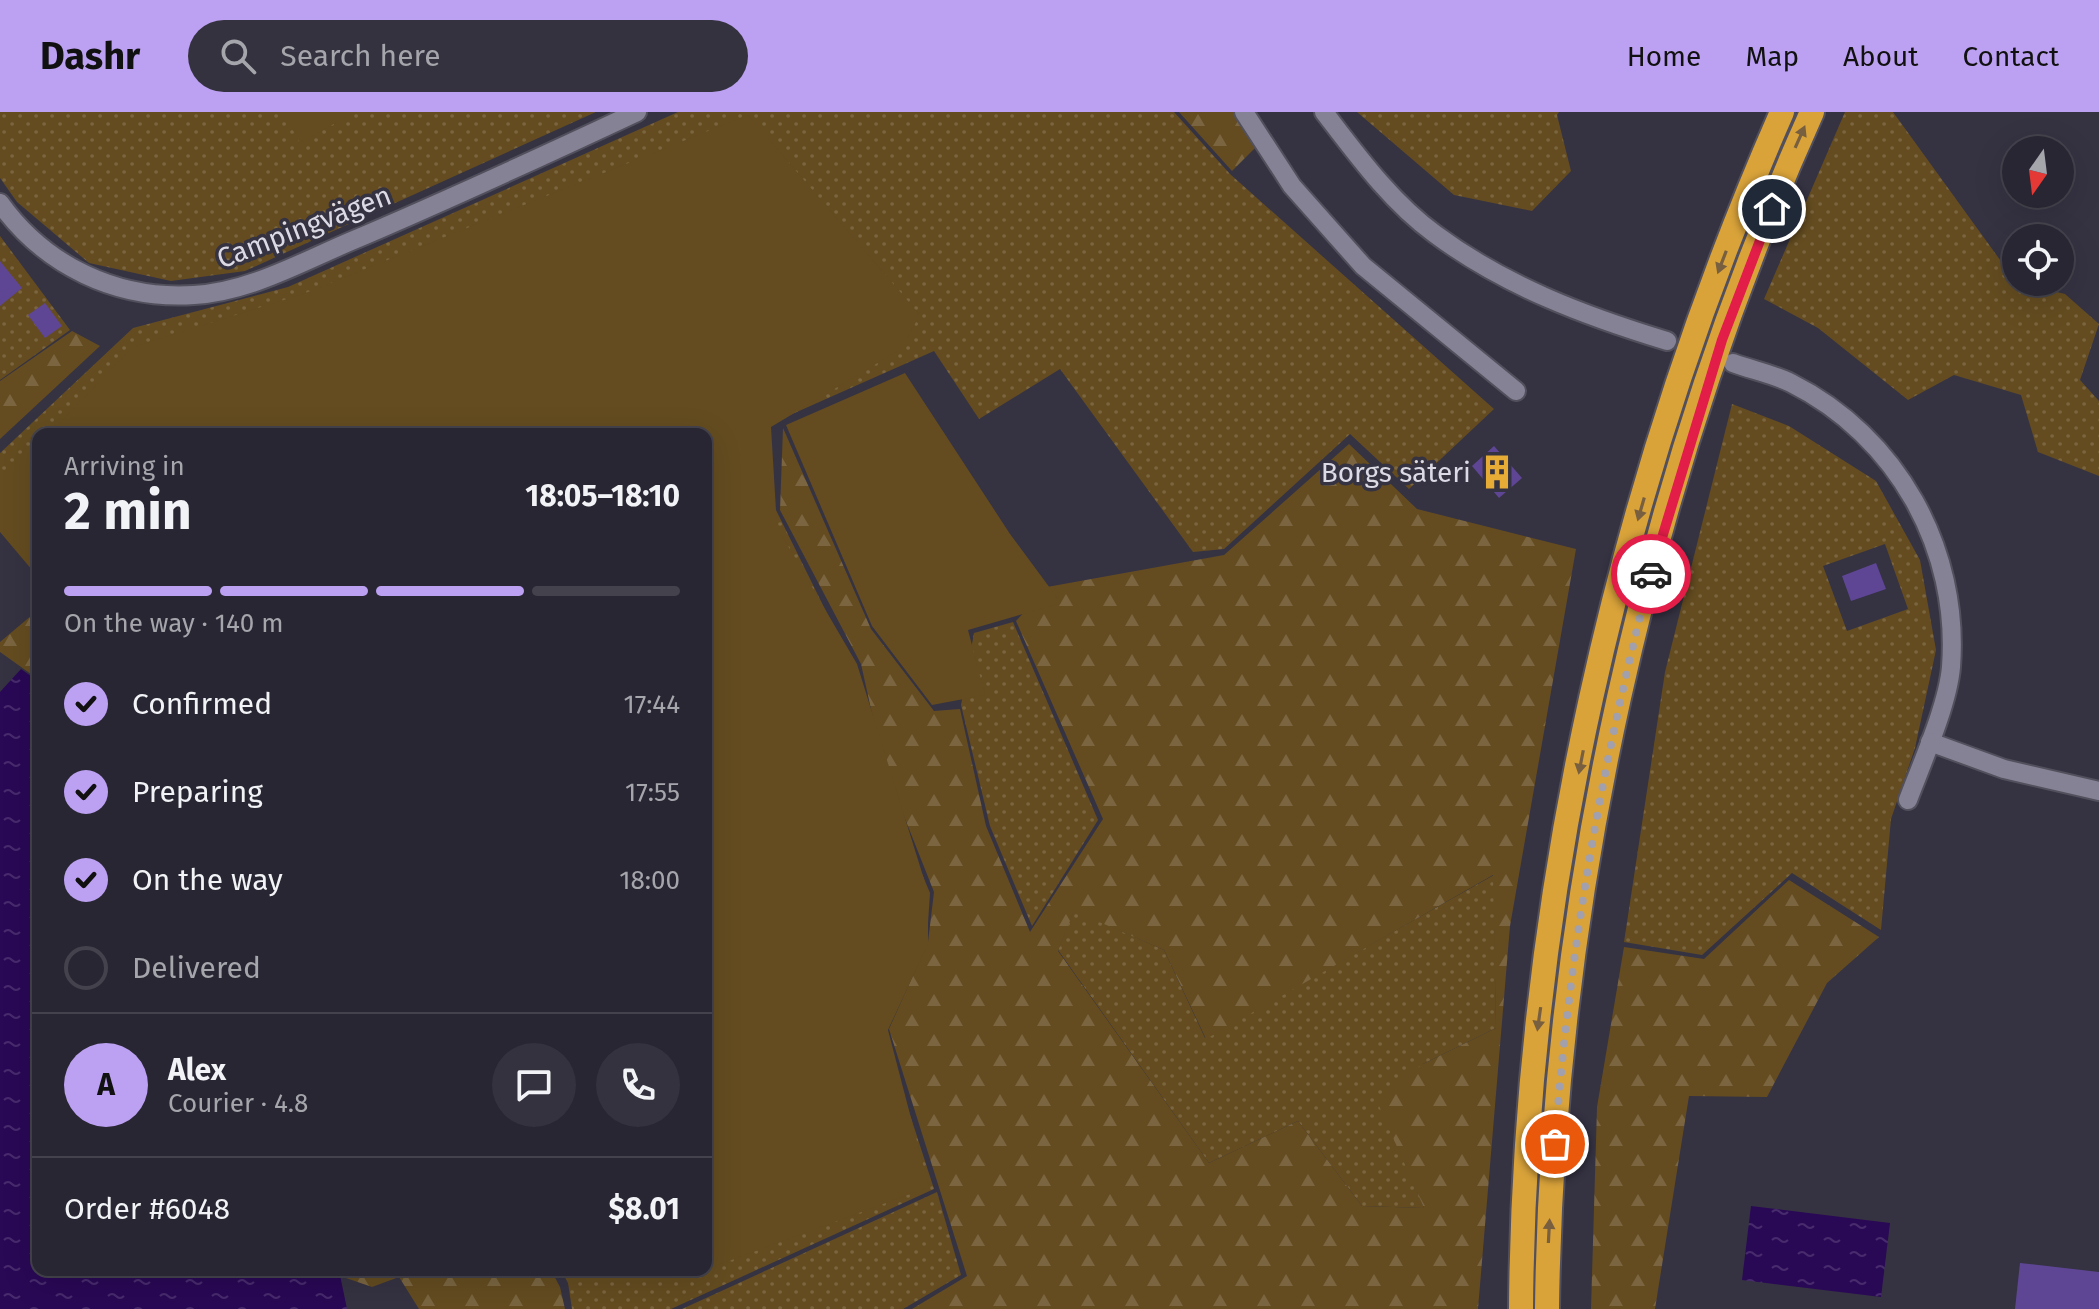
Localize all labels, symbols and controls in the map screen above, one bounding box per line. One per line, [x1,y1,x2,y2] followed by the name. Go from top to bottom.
[188,20,748,92] search box
[40,33,140,79] text: Dashr
[216,34,260,78] icon: search
[280,38,441,74] text: Search here
[1627,40,1701,73] text: Home
[1745,40,1799,73] text: Map
[1843,40,1918,73] text: About
[1962,40,2059,73] text: Contact
[1794,126,1807,149] one-way arrow
[2002,136,2074,208] north arrow
[2002,136,2074,296] map controls
[1738,175,1806,243] pin
[212,179,396,275] street label: Campingvägen
[1750,187,1794,231] icon: home
[2002,224,2074,296] button: locate
[1715,250,1728,274] one-way arrow
[64,451,185,482] text: Arriving in
[1478,453,1516,491] building icon: Borgs säteri
[1321,456,1471,489] place label: Borgs säteri
[525,478,680,514] text: 18:05–18:10
[64,480,192,543] text: 2 min
[1634,498,1647,522] one-way arrow
[1611,534,1691,614] courier
[1629,552,1673,596] icon: car
[64,608,283,639] text: On the way · 140 m
[64,682,108,726] icon: check
[132,686,272,722] text: Confirmed
[623,689,680,720] text: 17:44
[1574,750,1586,775] one-way arrow
[64,770,108,814] icon: check
[132,774,263,810] text: Preparing
[625,777,680,808] text: 17:55
[64,858,108,902] icon: check
[132,862,283,898] text: On the way
[619,865,680,896] text: 18:00
[132,950,261,986] text: Delivered
[1532,1007,1545,1032] one-way arrow
[492,1043,576,1127] button: chat
[596,1043,680,1127] button: phone
[168,1052,226,1088] text: Alex
[97,1067,115,1103] text: A
[168,1088,308,1119] text: Courier · 4.8
[1521,1110,1589,1178] pin
[1533,1122,1577,1166] icon: bag
[64,1191,230,1227] text: Order #6048
[609,1191,680,1227] text: $8.01
[1542,1218,1555,1243] one-way arrow

